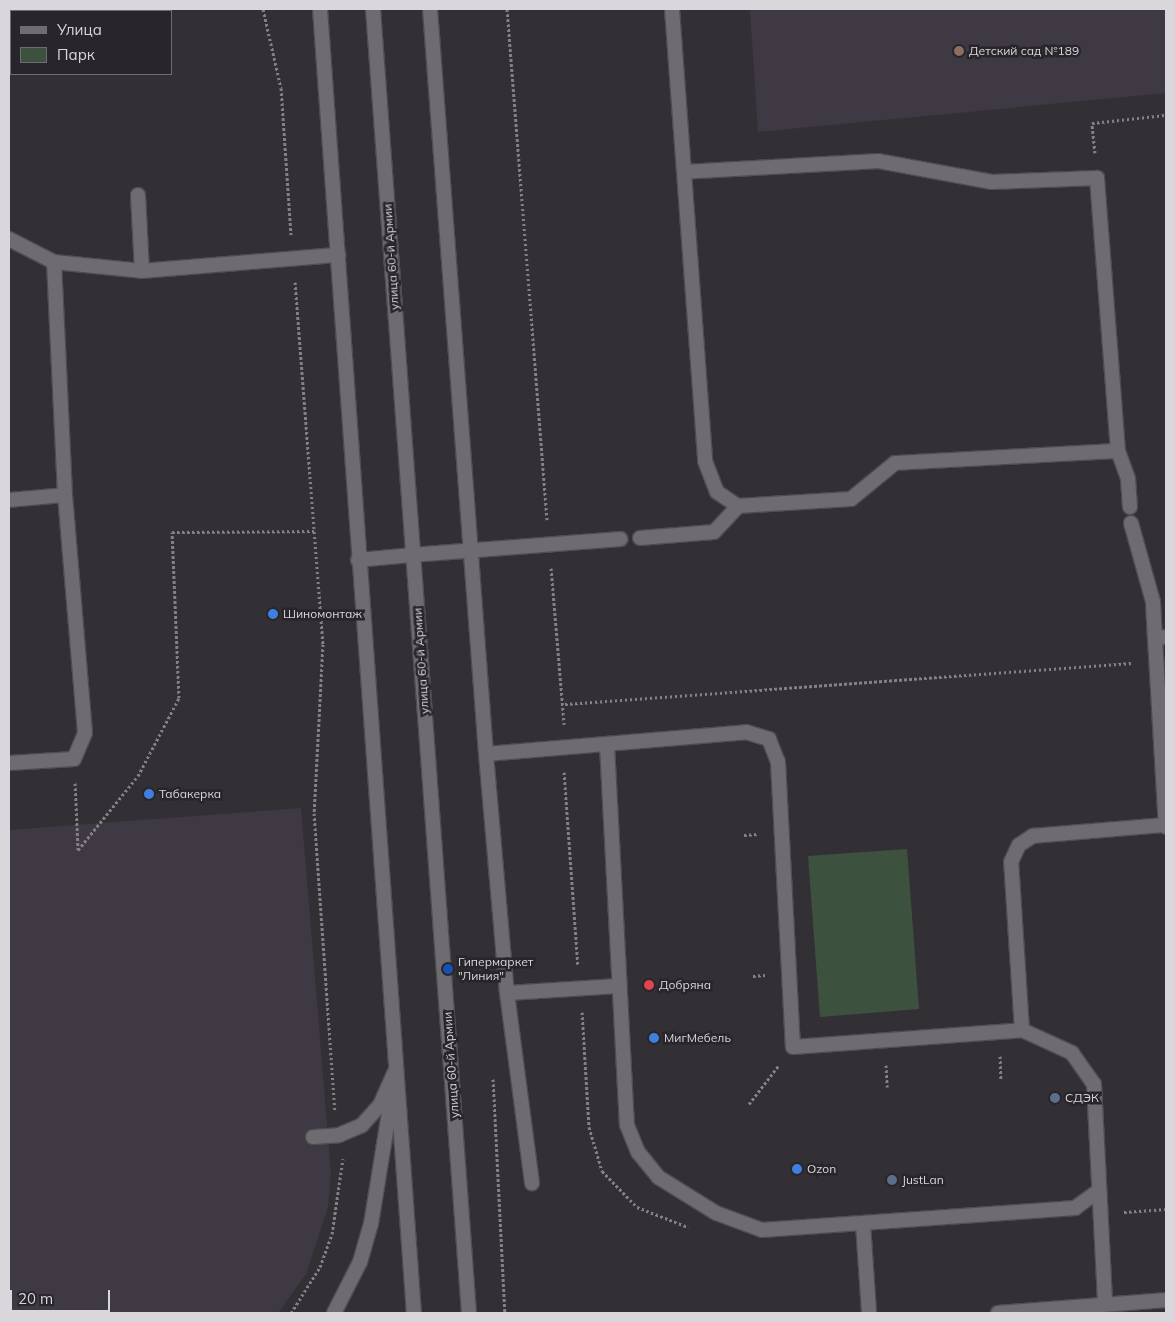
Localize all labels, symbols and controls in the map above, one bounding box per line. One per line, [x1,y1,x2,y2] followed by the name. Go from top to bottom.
[10,10,172,75] legend
[57,20,102,39] text: Улица
[969,44,1079,58] place label: Детский сад №189
[57,45,95,64] text: Парк
[953,45,965,57] marker: Детский сад №189
[380,203,402,311] street label: улица 60-й Армии
[283,607,362,621] place label: Шиномонтаж
[410,607,432,715] street label: улица 60-й Армии
[267,608,279,620] marker: Шиномонтаж
[159,787,221,801] place label: Табакерка
[143,788,155,800] marker: Табакерка
[458,955,533,983] place label: Гипермаркет "Линия"
[442,963,454,975] marker: Гипермаркет "Линия"
[659,978,711,992] place label: Добряна
[643,979,655,991] marker: Добряна
[440,1011,462,1119] street label: улица 60-й Армии
[664,1031,731,1045] place label: МигМебель
[648,1032,660,1044] marker: МигМебель
[1065,1091,1099,1105] place label: СДЭК
[1049,1092,1061,1104] marker: СДЭК
[807,1162,836,1176] place label: Ozon
[791,1163,803,1175] marker: Ozon
[902,1173,944,1187] place label: JustLan
[886,1174,898,1186] marker: JustLan
[12,1280,112,1312] scale bar
[18,1289,53,1308] text: 20 m

